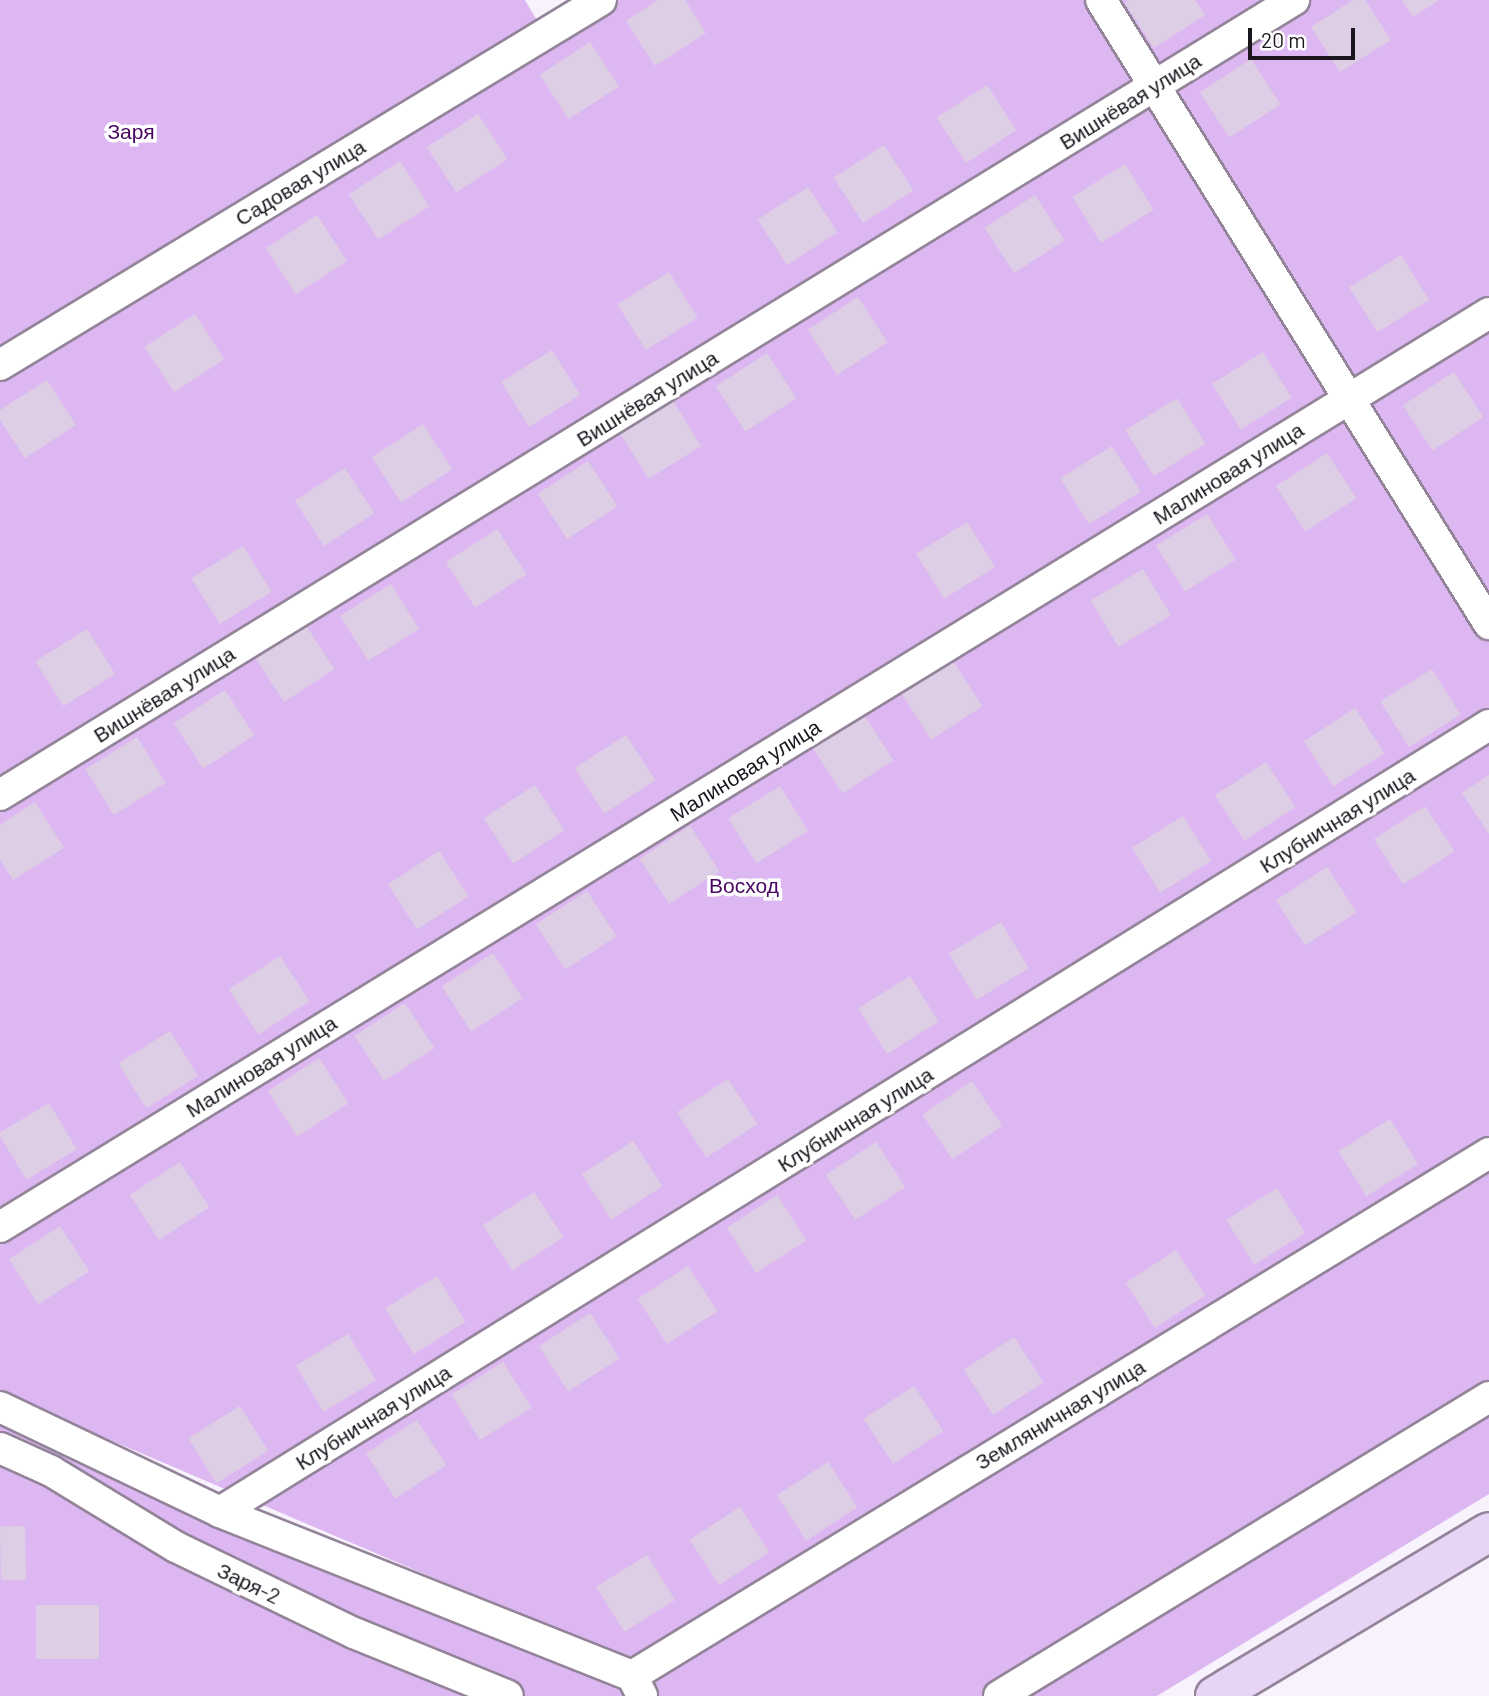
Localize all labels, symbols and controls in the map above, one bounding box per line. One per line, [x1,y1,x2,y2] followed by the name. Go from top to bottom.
[1251,14,1358,58] scale bar
[1261,27,1306,52] text: 20 m
[1055,47,1205,155] street label: Вишнёвая улица
[107,118,155,144] park label: Заря
[231,133,369,231] street label: Садовая улица
[572,344,722,452] street label: Вишнёвая улица
[1148,417,1308,529] street label: Малиновая улица
[89,640,239,748] street label: Вишнёвая улица
[665,714,825,826] street label: Малиновая улица
[1255,762,1419,878] street label: Клубничная улица
[709,872,779,898] park label: Восход
[181,1010,341,1122] street label: Малиновая улица
[773,1061,937,1177] street label: Клубничная улица
[971,1353,1149,1475] street label: Земляничная улица
[291,1359,455,1475] street label: Клубничная улица
[213,1557,285,1609] street label: Заря-2

